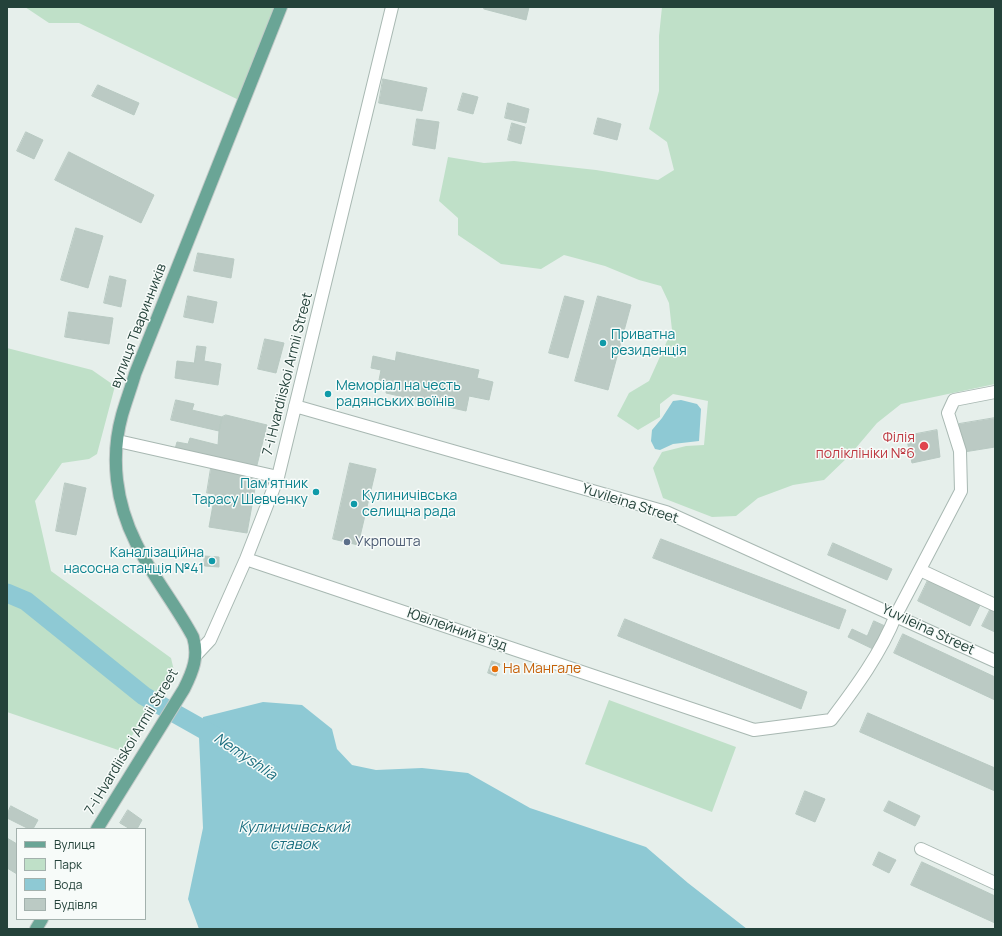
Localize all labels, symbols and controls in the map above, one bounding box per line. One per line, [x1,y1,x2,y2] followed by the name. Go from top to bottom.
[108,261,170,391] street label: вулиця Тваринників
[260,291,316,457] street label: 7-i Hvardiiskoi Armii Street
[611,327,687,360] place label: Приватна резиденція
[598,338,608,348] marker: Приватна резиденція
[336,378,461,410] place label: Меморіал на честь радянських воїнів
[323,389,333,399] marker: Меморіал на честь радянських воїнів
[816,430,915,462] place label: Філія поліклініки №6
[918,440,930,452] marker: Філія поліклініки №6
[192,476,308,508] place label: Пам'ятник Тарасу Шевченку
[580,480,680,528] street label: Yuvileina Street
[311,487,321,497] marker: Пам'ятник Тарасу Шевченку
[362,488,457,520] place label: Кулиничівська селищна рада
[349,499,359,509] marker: Кулиничівська селищна рада
[355,534,420,550] place label: Укрпошта
[342,537,352,547] marker: Укрпошта
[63,545,204,578] place label: Каналізаційна насосна станція №41
[207,556,217,566] marker: Каналізаційна насосна станція №41
[879,601,977,659] street label: Yuvileina Street
[405,605,509,655] street label: Ювілейний в'їзд
[503,661,581,677] place label: На Мангале
[490,664,500,674] marker: На Мангале
[82,666,182,818] street label: 7-i Hvardiiskoi Armii Street
[210,730,280,784] water label: Nemyshlia
[239,819,349,854] water label: Кулиничівський ставок
[16,828,146,920] legend
[54,836,95,853] text: Вулиця
[54,856,82,873] text: Парк
[54,876,82,893] text: Вода
[54,896,97,913] text: Будівля

